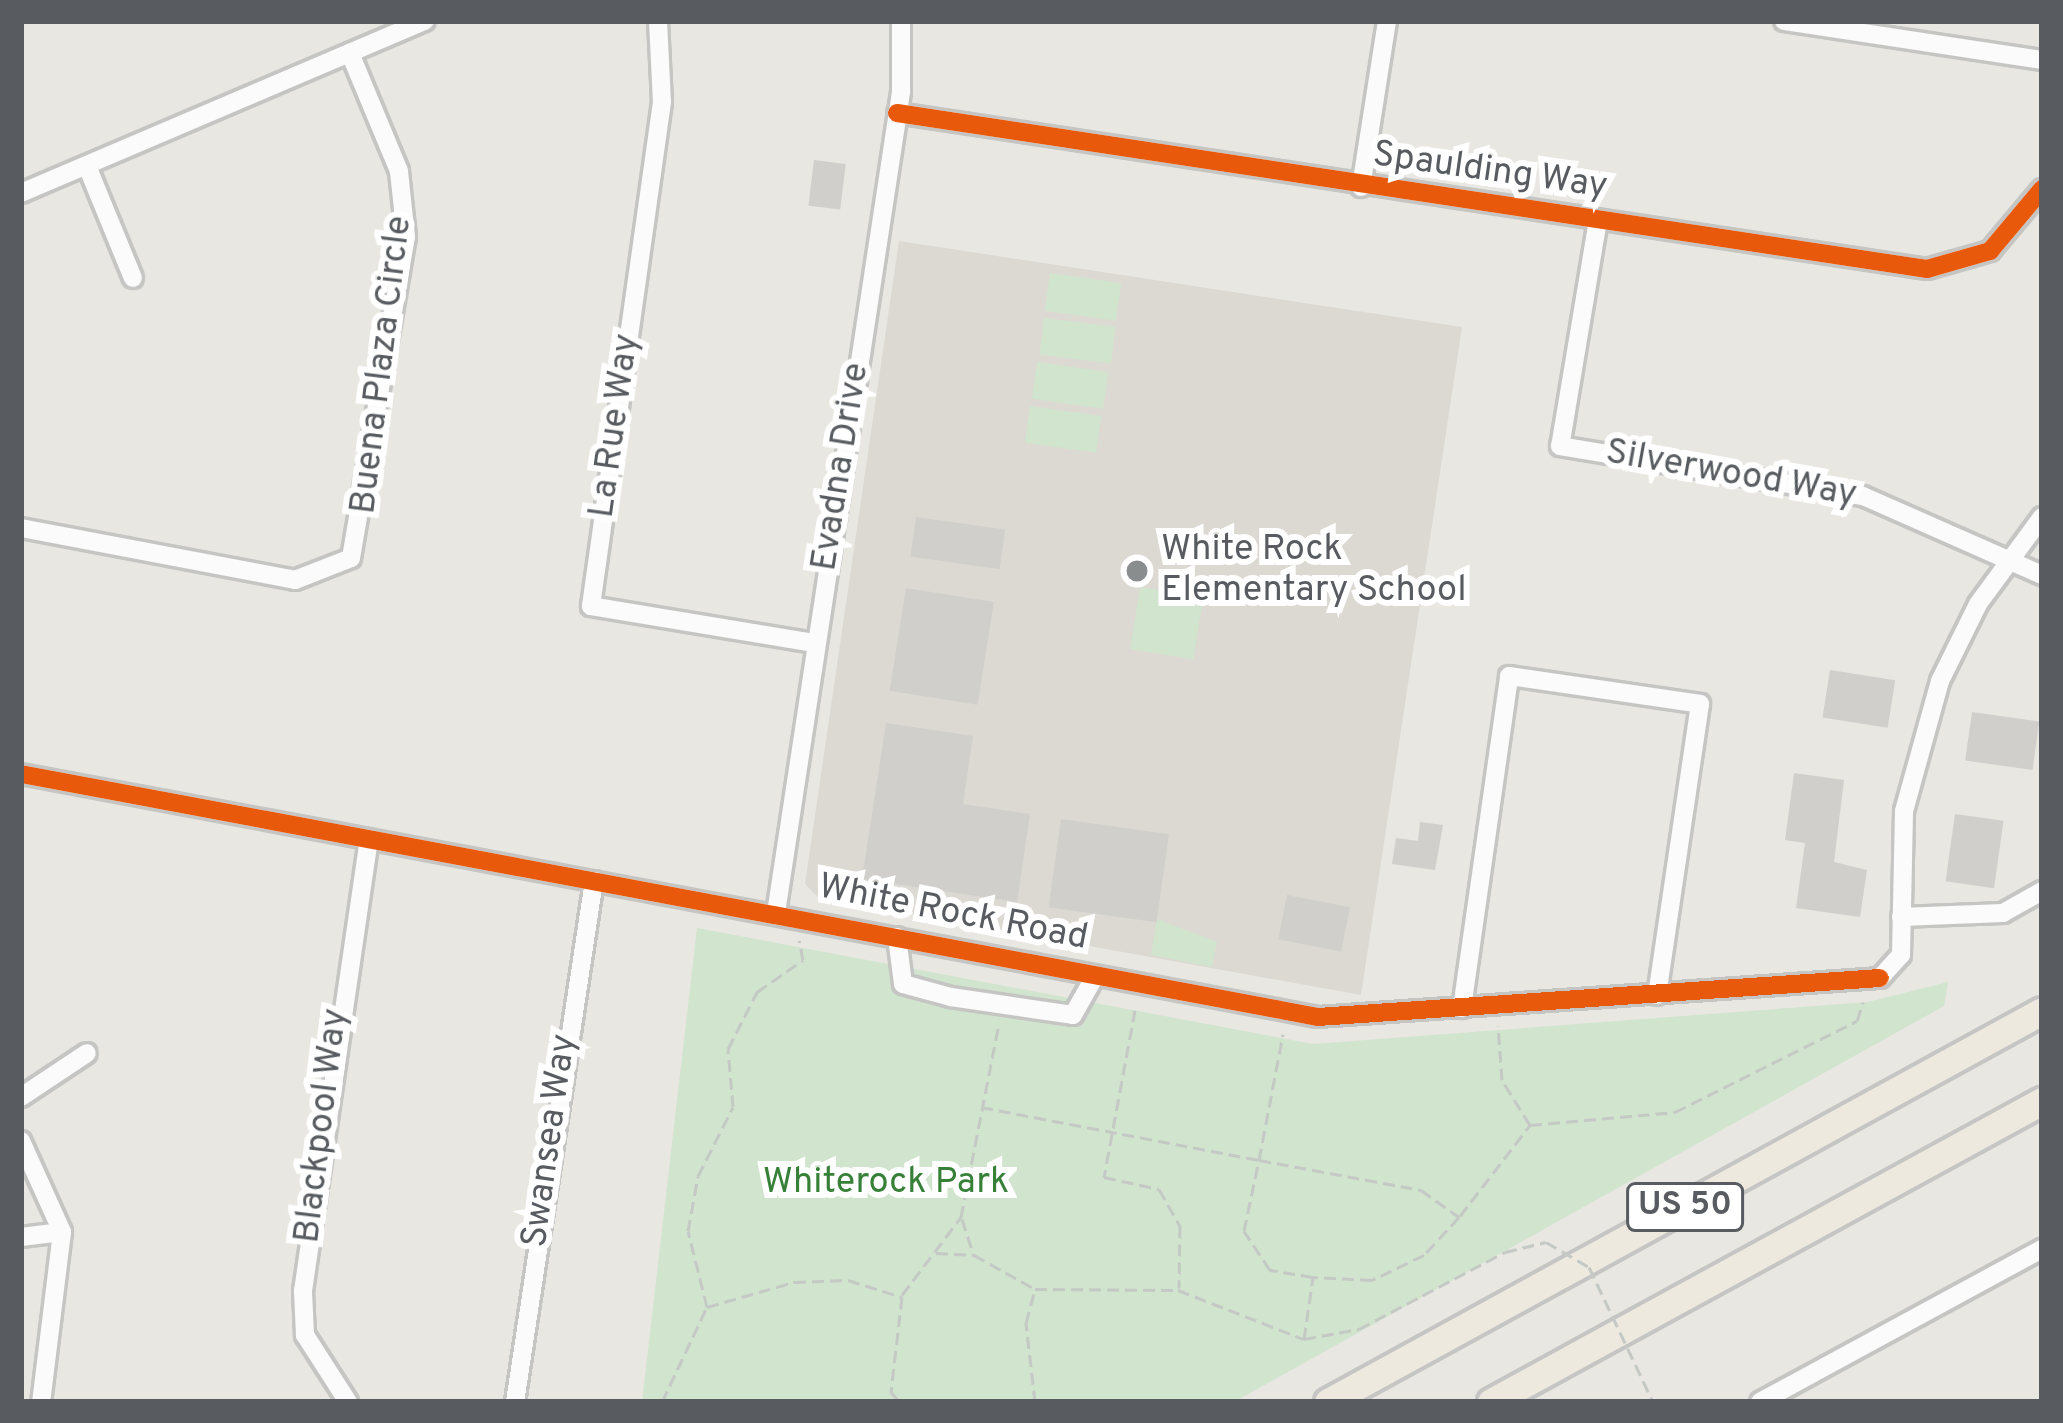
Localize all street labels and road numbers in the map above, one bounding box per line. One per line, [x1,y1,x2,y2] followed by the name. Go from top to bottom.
[1370,134,1610,210] street label: Spaulding Way
[343,213,423,517] street label: Buena Plaza Circle
[582,331,650,521] street label: La Rue Way
[804,360,880,574] street label: Evadna Drive
[1602,432,1860,518] street label: Silverwood Way
[815,867,1091,961] street label: White Rock Road
[287,1006,359,1246] street label: Blackpool Way
[515,1031,587,1251] street label: Swansea Way
[1625,1180,1745,1234] road number: US 50

